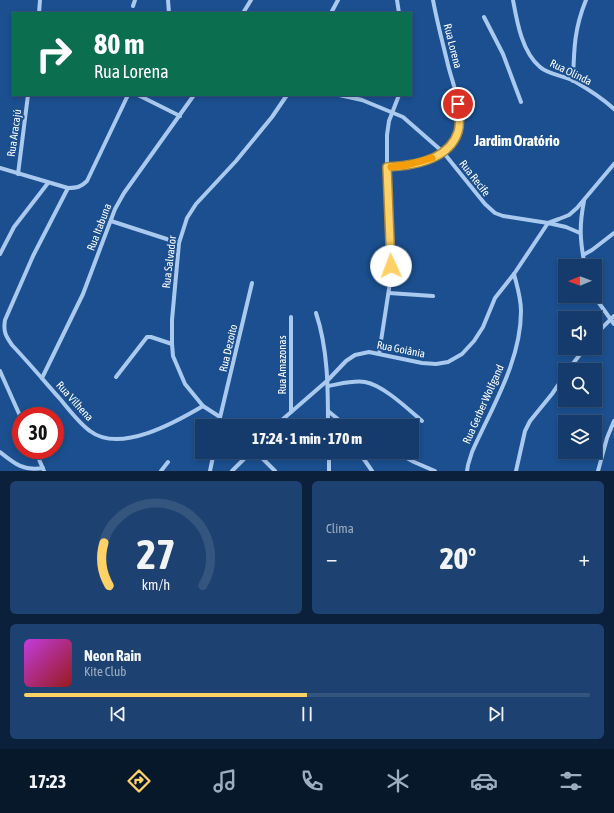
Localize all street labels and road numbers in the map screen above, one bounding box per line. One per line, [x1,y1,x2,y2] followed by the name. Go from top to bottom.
[442,22,464,70] street label: Rua Lorena
[548,57,594,87] street label: Rua Olinda
[5,108,23,158] street label: Rua Aracajú
[457,158,493,198] street label: Rua Recife
[85,202,113,252] street label: Rua Itabuna
[160,234,178,289] street label: Rua Salvador
[217,323,239,373] street label: Rua Dezoito
[276,335,288,395] street label: Rua Amazonas
[376,338,426,360] street label: Rua Goiânia
[460,363,506,445] street label: Rua Gerber Wolfgand
[54,379,96,423] street label: Rua Vilhena

